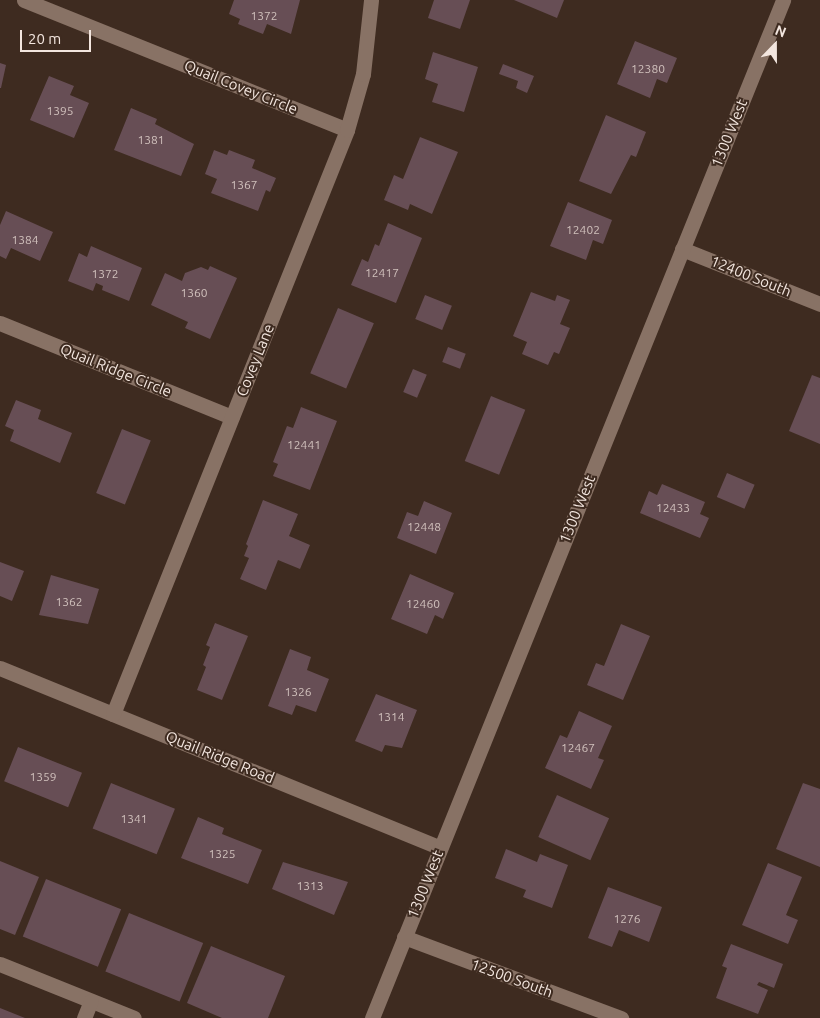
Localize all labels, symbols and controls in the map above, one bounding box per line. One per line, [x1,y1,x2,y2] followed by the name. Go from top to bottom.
[250,9,278,23] house number: 1372
[22,20,94,52] scale bar
[750,20,800,70] north arrow
[773,22,788,40] text: N
[28,30,61,47] text: 20 m
[182,56,300,118] street label: Quail Covey Circle
[631,62,665,76] house number: 12380
[707,96,751,170] street label: 1300 West
[46,104,74,118] house number: 1395
[137,133,165,147] house number: 1381
[230,178,258,192] house number: 1367
[566,223,600,237] house number: 12402
[11,233,39,247] house number: 1384
[708,252,794,300] street label: 12400 South
[365,266,399,280] house number: 12417
[91,267,119,281] house number: 1372
[180,286,208,300] house number: 1360
[232,321,278,399] street label: Covey Lane
[58,339,174,401] street label: Quail Ridge Circle
[287,438,321,452] house number: 12441
[555,472,599,546] street label: 1300 West
[656,501,690,515] house number: 12433
[407,520,441,534] house number: 12448
[55,595,83,609] house number: 1362
[406,597,440,611] house number: 12460
[284,685,312,699] house number: 1326
[377,710,405,724] house number: 1314
[163,727,277,787] street label: Quail Ridge Road
[561,741,595,755] house number: 12467
[29,770,57,784] house number: 1359
[120,812,148,826] house number: 1341
[208,847,236,861] house number: 1325
[403,847,447,921] street label: 1300 West
[296,879,324,893] house number: 1313
[613,912,641,926] house number: 1276
[469,955,555,1001] street label: 12500 South

